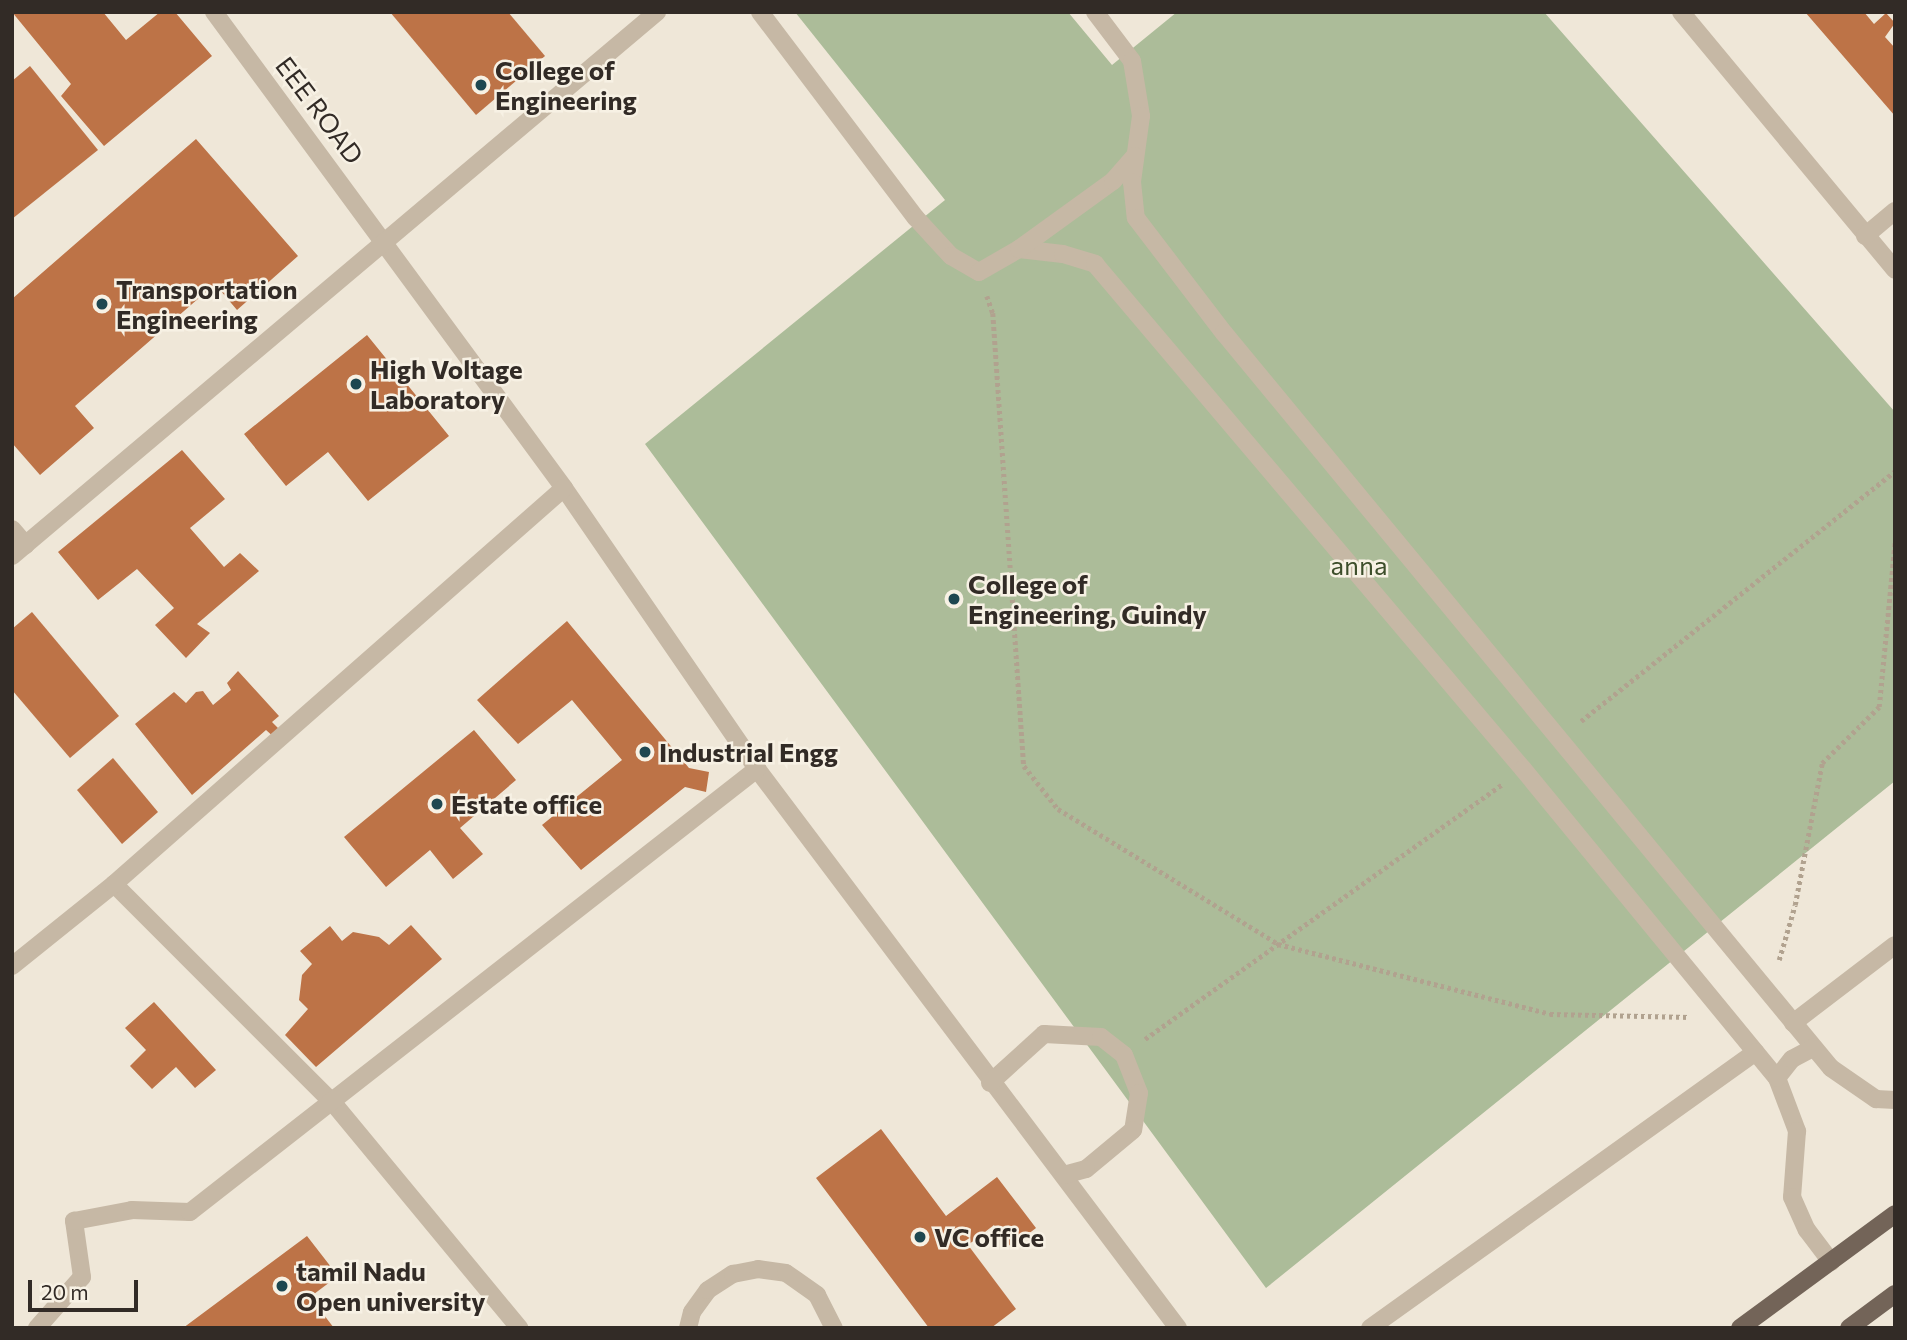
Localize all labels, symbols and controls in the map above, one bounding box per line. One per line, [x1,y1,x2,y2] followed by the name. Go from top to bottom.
[270,50,370,170] street label: EEE ROAD
[495,54,637,116] place label: College of Engineering
[473,77,489,93] marker: College of Engineering
[116,273,298,334] place label: Transportation Engineering
[94,296,110,312] marker: Transportation Engineering
[370,353,523,414] place label: High Voltage Laboratory
[348,376,364,392] marker: High Voltage Laboratory
[1331,549,1387,581] park label: anna
[968,568,1207,630] place label: College of Engineering, Guindy
[946,591,962,607] marker: College of Engineering, Guindy
[659,736,838,768] place label: Industrial Engg
[637,744,653,760] marker: Industrial Engg
[451,788,602,820] place label: Estate office
[429,796,445,812] marker: Estate office
[934,1221,1044,1253] place label: VC office
[912,1229,928,1245] marker: VC office
[296,1255,486,1316] place label: tamil Nadu Open university
[32,1266,142,1310] scale bar
[274,1278,290,1294] marker: tamil Nadu Open university
[41,1279,89,1304] text: 20 m

